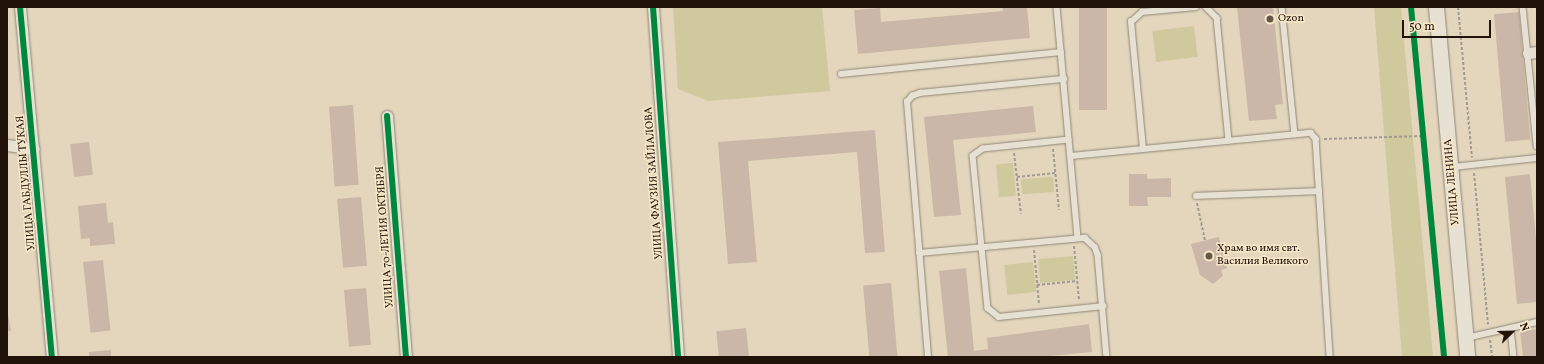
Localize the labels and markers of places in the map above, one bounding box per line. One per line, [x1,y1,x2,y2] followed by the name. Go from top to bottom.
[1278,12,1304,26] place label: Ozon
[1265,14,1275,24] marker: Ozon
[1217,243,1308,269] place label: Храм во имя свт. Василия Великого
[1204,251,1214,261] marker: Храм во имя свт. Василия Великого

